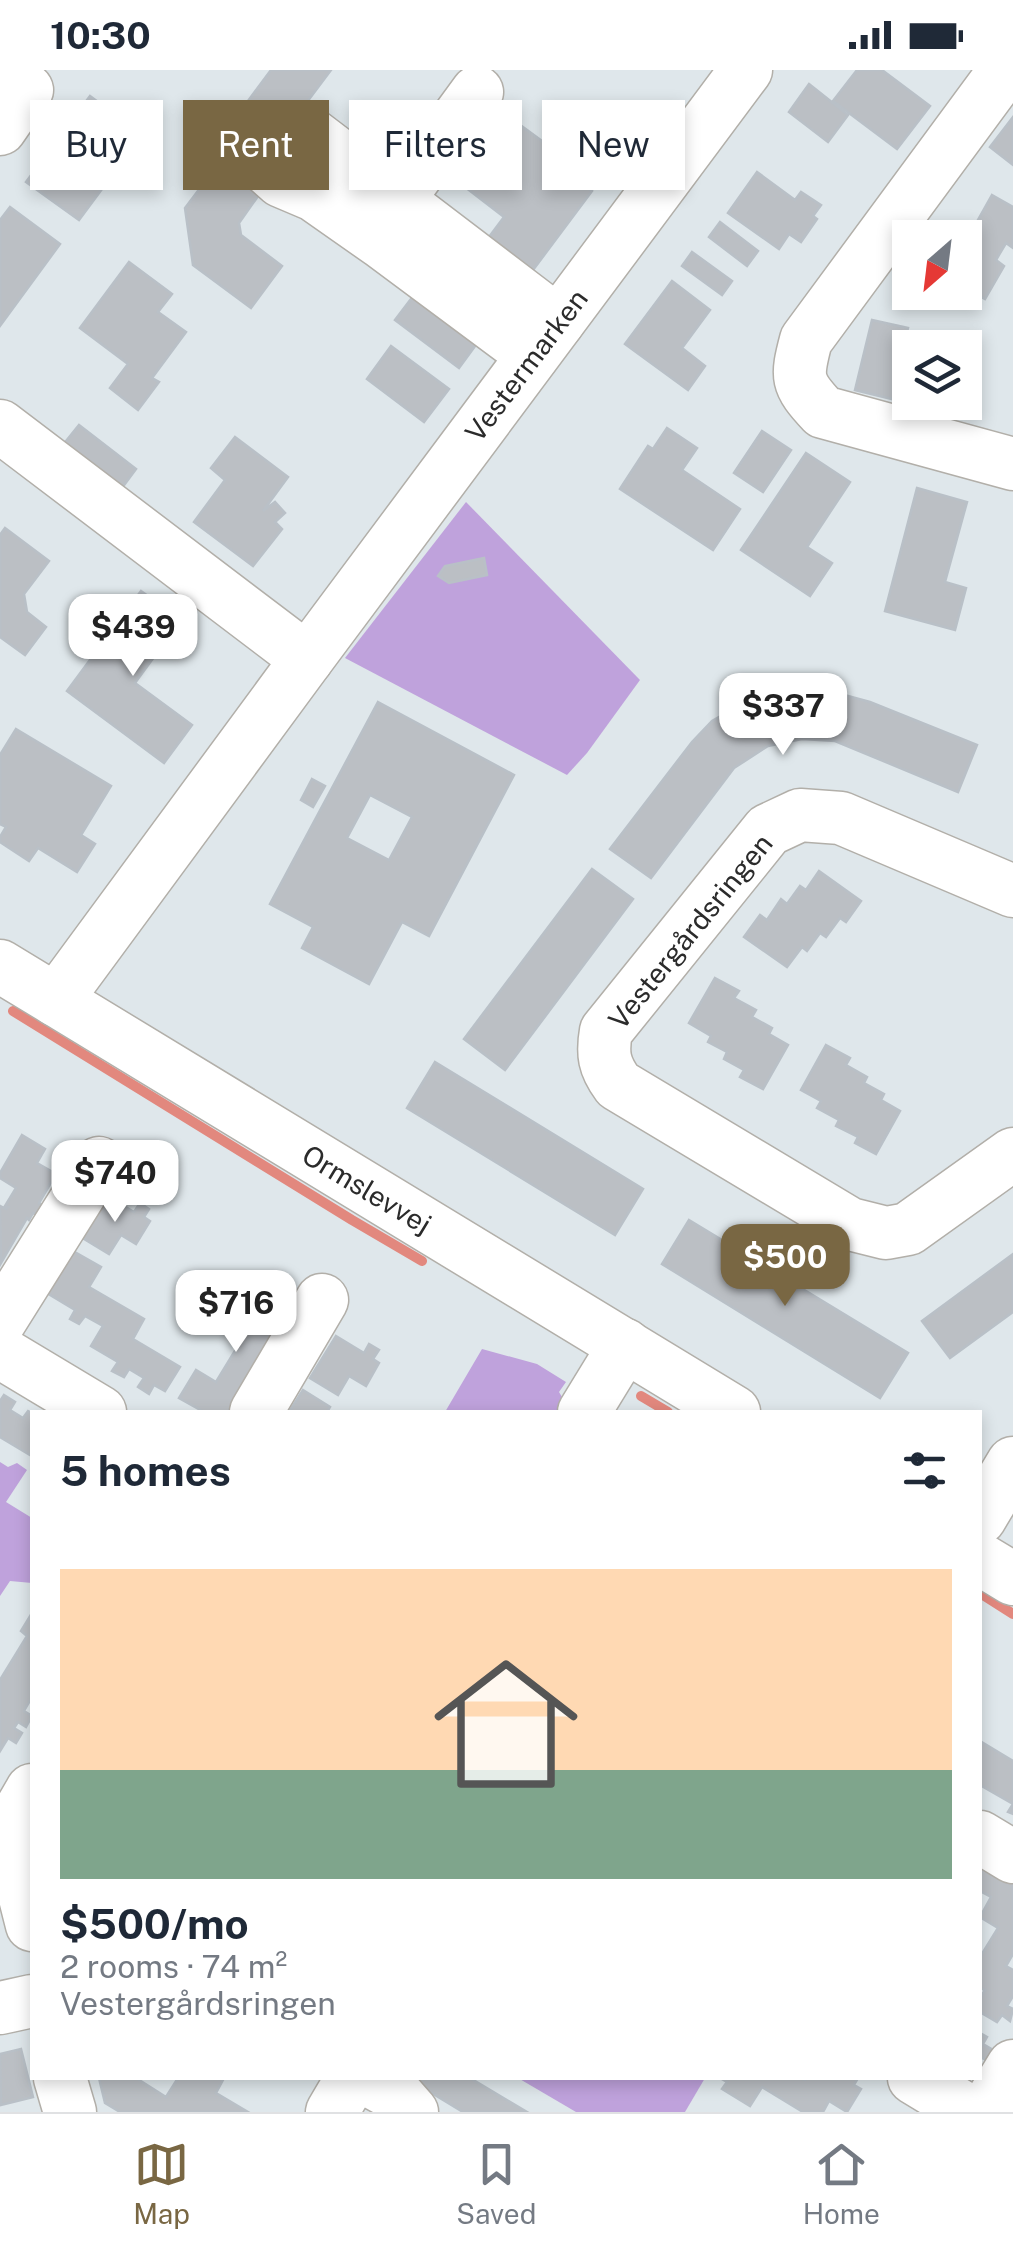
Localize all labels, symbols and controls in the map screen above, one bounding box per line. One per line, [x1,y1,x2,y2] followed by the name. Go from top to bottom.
[50,13,151,58] text: 10:30
[30,100,163,190] chip: Buy
[183,100,329,190] chip: Rent
[349,100,522,190] chip: Filters
[542,100,685,190] chip: New
[892,220,982,310] north arrow
[892,220,982,420] map controls
[458,282,594,448] street label: Vestermarken
[892,330,982,420] button: layers
[74,594,192,679] pin: $439
[90,608,176,645] text: $439
[724,673,842,758] pin: $337
[741,687,825,724] text: $337
[601,827,779,1035] street label: Vestergårdsringen
[297,1138,437,1240] street label: Ormslevvej
[56,1140,174,1225] pin: $740
[73,1154,157,1191] text: $740
[726,1224,844,1309] pin: $500
[743,1238,827,1275] text: $500
[177,1270,295,1355] pin: $716
[198,1284,274,1321] text: $716
[897,1443,952,1498] icon: filters
[60,1446,231,1495] text: 5 homes
[416,1634,596,1814] icon: home
[60,1899,249,1948] text: $500/mo
[60,1948,287,1985] text: 2 rooms · 74 m²
[60,1985,336,2022] text: Vestergårdsringen
[133,2137,190,2230] tab: Map
[456,2137,536,2230] tab: Saved
[803,2137,880,2230] tab: Home

